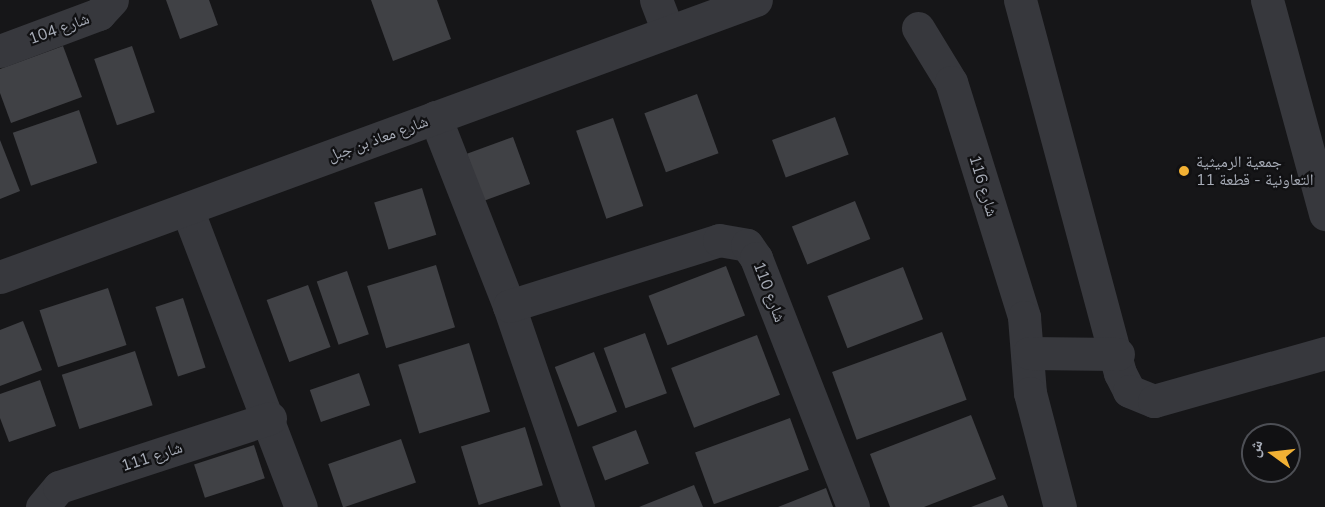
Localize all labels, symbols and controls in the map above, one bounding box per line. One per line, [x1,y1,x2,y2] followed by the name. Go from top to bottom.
[26,9,92,49] street label: شارع 104
[325,112,431,166] street label: شارع معاذ بن جبل
[1196,152,1313,190] place label: جمعية الرميثية التعاونية - قطعة 11
[965,153,1001,219] street label: شارع 116
[1177,164,1191,178] marker: جمعية الرميثية التعاونية - قطعة 11
[749,259,789,325] street label: شارع 110
[1241,423,1301,483] north arrow
[119,438,185,476] street label: شارع 111
[1243,438,1268,460] text: ش

